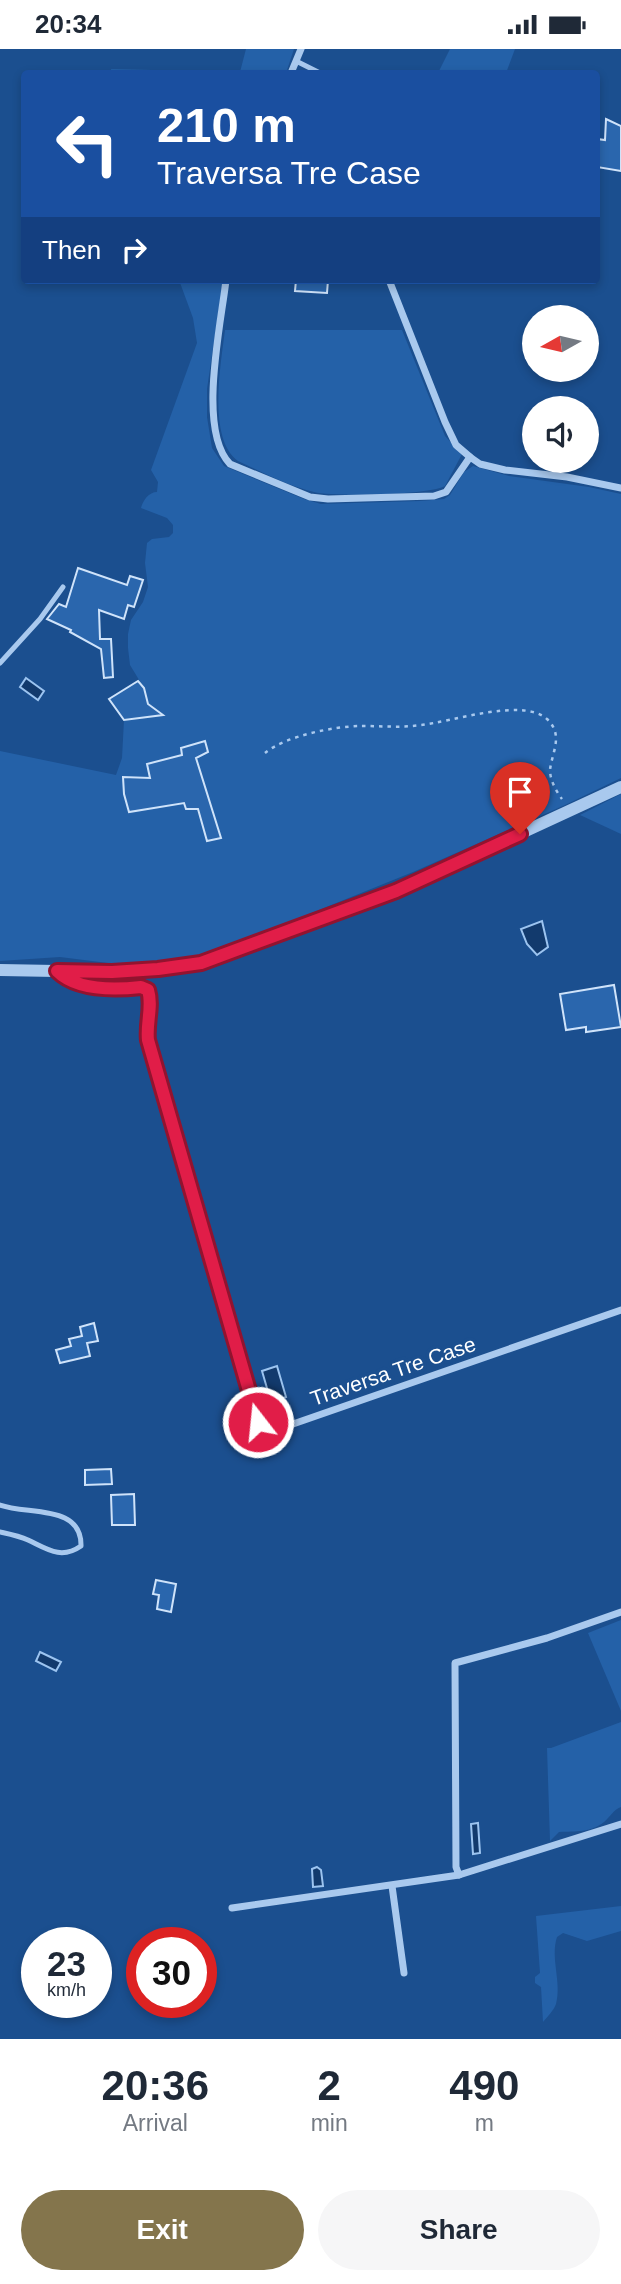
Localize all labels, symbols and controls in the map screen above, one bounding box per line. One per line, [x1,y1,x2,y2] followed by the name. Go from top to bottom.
[35,9,102,39] text: 20:34
[42,98,133,189] icon: left
[157,98,296,152] text: 210 m
[157,155,421,191] text: Traversa Tre Case
[115,231,153,269] icon: right
[42,235,101,265] text: Then
[522,305,598,381] north arrow
[522,305,599,473] map controls
[522,396,599,473] button: sound
[490,762,550,834] pin
[501,773,539,811] icon: arrive
[307,1332,479,1410] street label: Traversa Tre Case
[221,1385,295,1459] position arrow
[126,1927,217,2018] speed limit sign: 30
[47,1944,86,1983] text: 23
[47,1980,86,2000] text: km/h
[102,2062,209,2109] text: 20:36
[317,2062,341,2109] text: 2
[449,2062,519,2109] text: 490
[123,2110,188,2136] text: Arrival
[311,2110,348,2136] text: min
[475,2110,494,2136] text: m
[21,2190,304,2270] button: Exit
[318,2190,600,2270] button: Share

